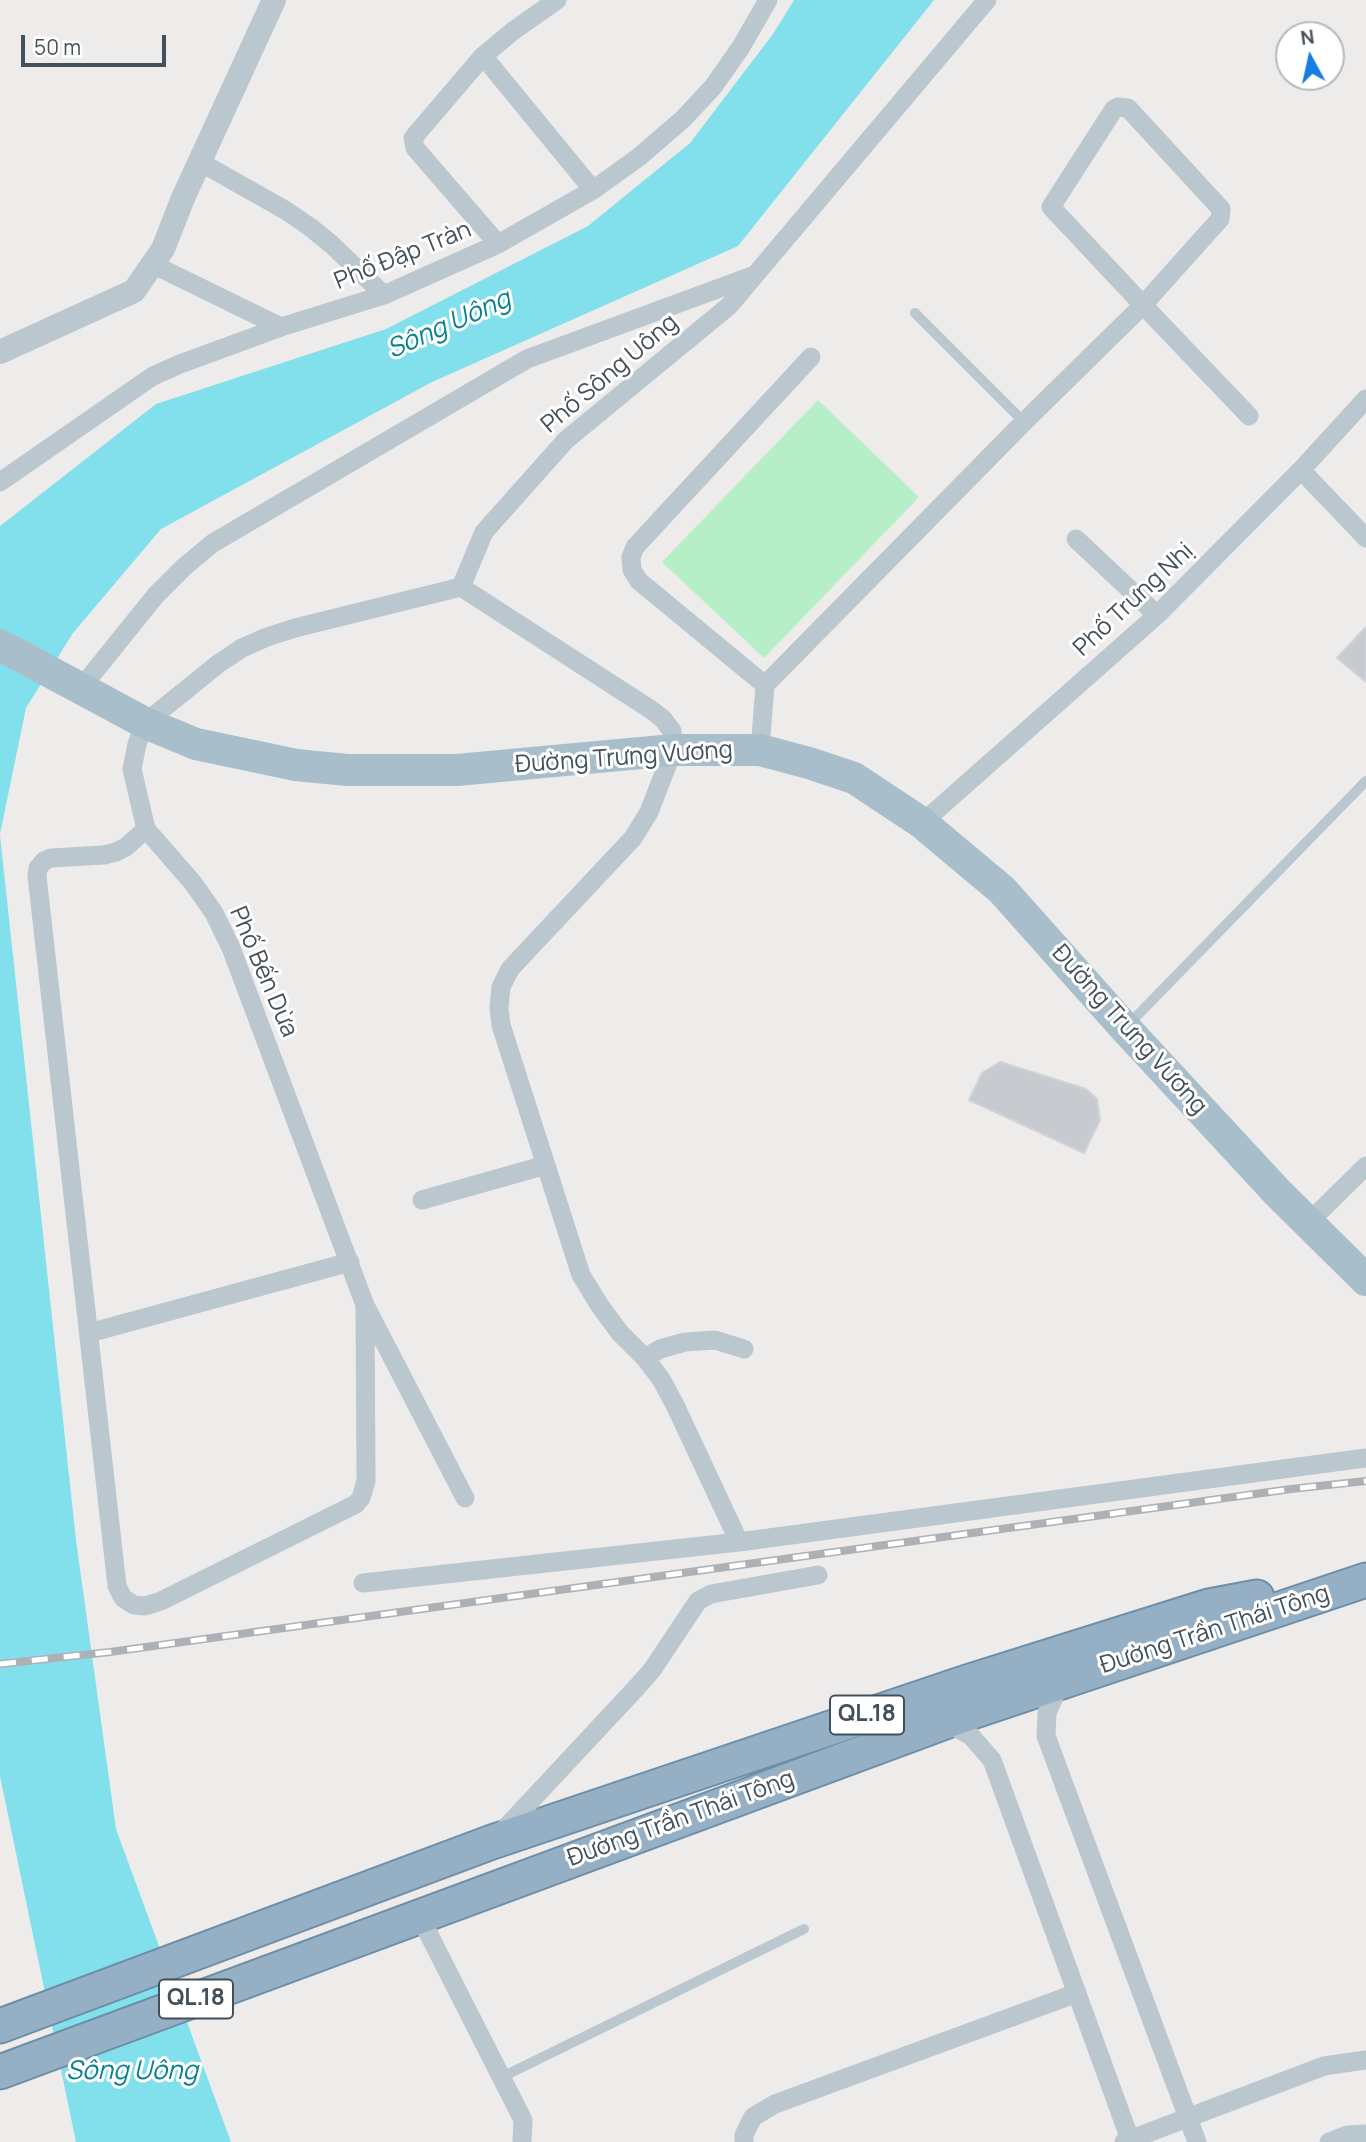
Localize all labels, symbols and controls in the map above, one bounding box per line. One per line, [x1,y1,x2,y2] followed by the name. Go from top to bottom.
[24,21,170,65] scale bar
[1275,21,1345,91] north arrow
[1299,23,1316,51] text: N
[34,33,81,61] text: 50 m
[330,216,476,296] street label: Phố Đập Tràn
[382,284,516,366] water label: Sông Uông
[536,308,684,440] street label: Phố Sông Uông
[1068,537,1200,663] street label: Phố Trưng Nhị
[514,736,734,780] street label: Đường Trưng Vương
[223,902,303,1042] street label: Phố Bến Dừa
[1045,939,1213,1121] street label: Đường Trưng Vương
[1097,1579,1333,1681] street label: Đường Trần Thái Tông
[830,1696,904,1734] road number: QL.18
[564,1765,798,1873] street label: Đường Trần Thái Tông
[159,1980,233,2018] road number: QL.18
[66,2056,198,2088] water label: Sông Uông

